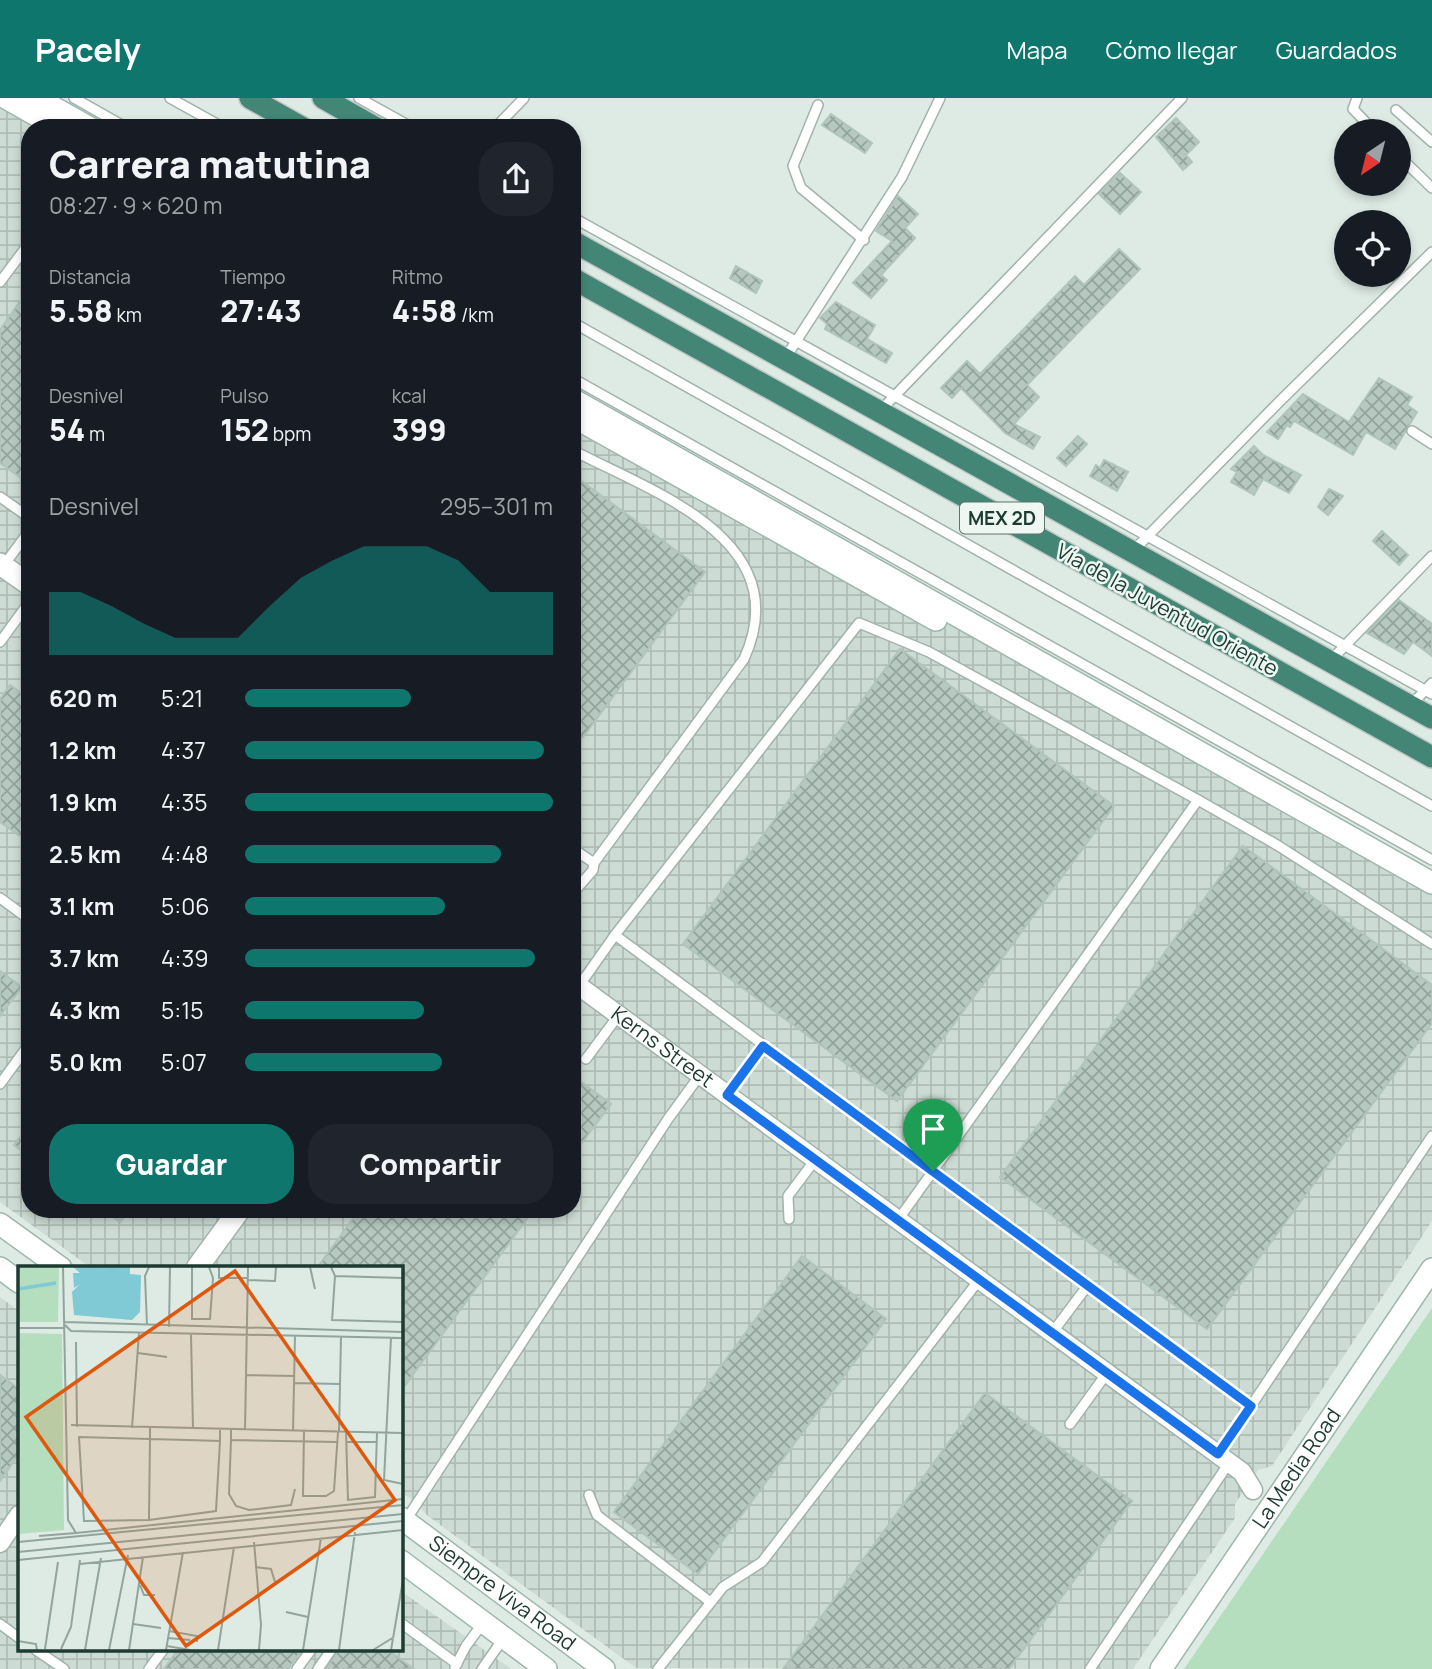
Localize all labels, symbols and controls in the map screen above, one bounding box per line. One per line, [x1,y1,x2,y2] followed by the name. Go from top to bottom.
[35,27,141,72] text: Pacely
[1007,33,1068,66] text: Mapa
[1106,33,1238,66] text: Cómo llegar
[1276,33,1397,66] text: Guardados
[1334,119,1410,196] north arrow
[1334,119,1411,287] map controls
[49,137,371,189] text: Carrera matutina
[479,142,553,216] button: share
[49,189,223,221] text: 08:27 · 9 × 620 m
[1334,210,1411,287] button: locate
[49,264,131,290] text: Distancia
[220,264,286,290] text: Tiempo
[392,264,443,290] text: Ritmo
[49,290,113,331] text: 5.58
[220,290,302,331] text: 27:43
[392,290,457,331] text: 4:58
[113,302,142,328] text: km
[457,302,494,328] text: /km
[49,383,123,409] text: Desnivel
[220,383,269,409] text: Pulso
[392,383,426,409] text: kcal
[49,409,85,450] text: 54
[220,409,269,450] text: 152
[392,409,447,450] text: 399
[85,421,105,447] text: m
[269,421,311,447] text: bpm
[49,490,139,522] text: Desnivel
[440,490,553,522] text: 295–301 m
[960,502,1044,534] road number: MEX 2D
[1052,536,1283,682] street label: Vía de la Juventud Oriente
[49,682,117,714] text: 620 m
[161,682,203,714] text: 5:21
[49,734,116,766] text: 1.2 km
[161,734,206,766] text: 4:37
[49,786,117,818] text: 1.9 km
[161,786,207,818] text: 4:35
[49,838,121,870] text: 2.5 km
[161,838,208,870] text: 4:48
[49,890,114,922] text: 3.1 km
[161,890,209,922] text: 5:06
[49,942,119,974] text: 3.7 km
[161,942,208,974] text: 4:39
[49,994,121,1026] text: 4.3 km
[161,994,203,1026] text: 5:15
[606,999,720,1093] street label: Kerns Street
[49,1046,122,1078] text: 5.0 km
[161,1046,207,1078] text: 5:07
[903,1099,963,1171] pin
[914,1110,952,1148] icon: arrive
[49,1124,294,1204] button: Guardar
[308,1124,553,1204] button: Compartir
[18,1266,402,1652] inset map
[1245,1402,1347,1534] street label: La Media Road
[423,1528,582,1656] street label: Siempre Viva Road

